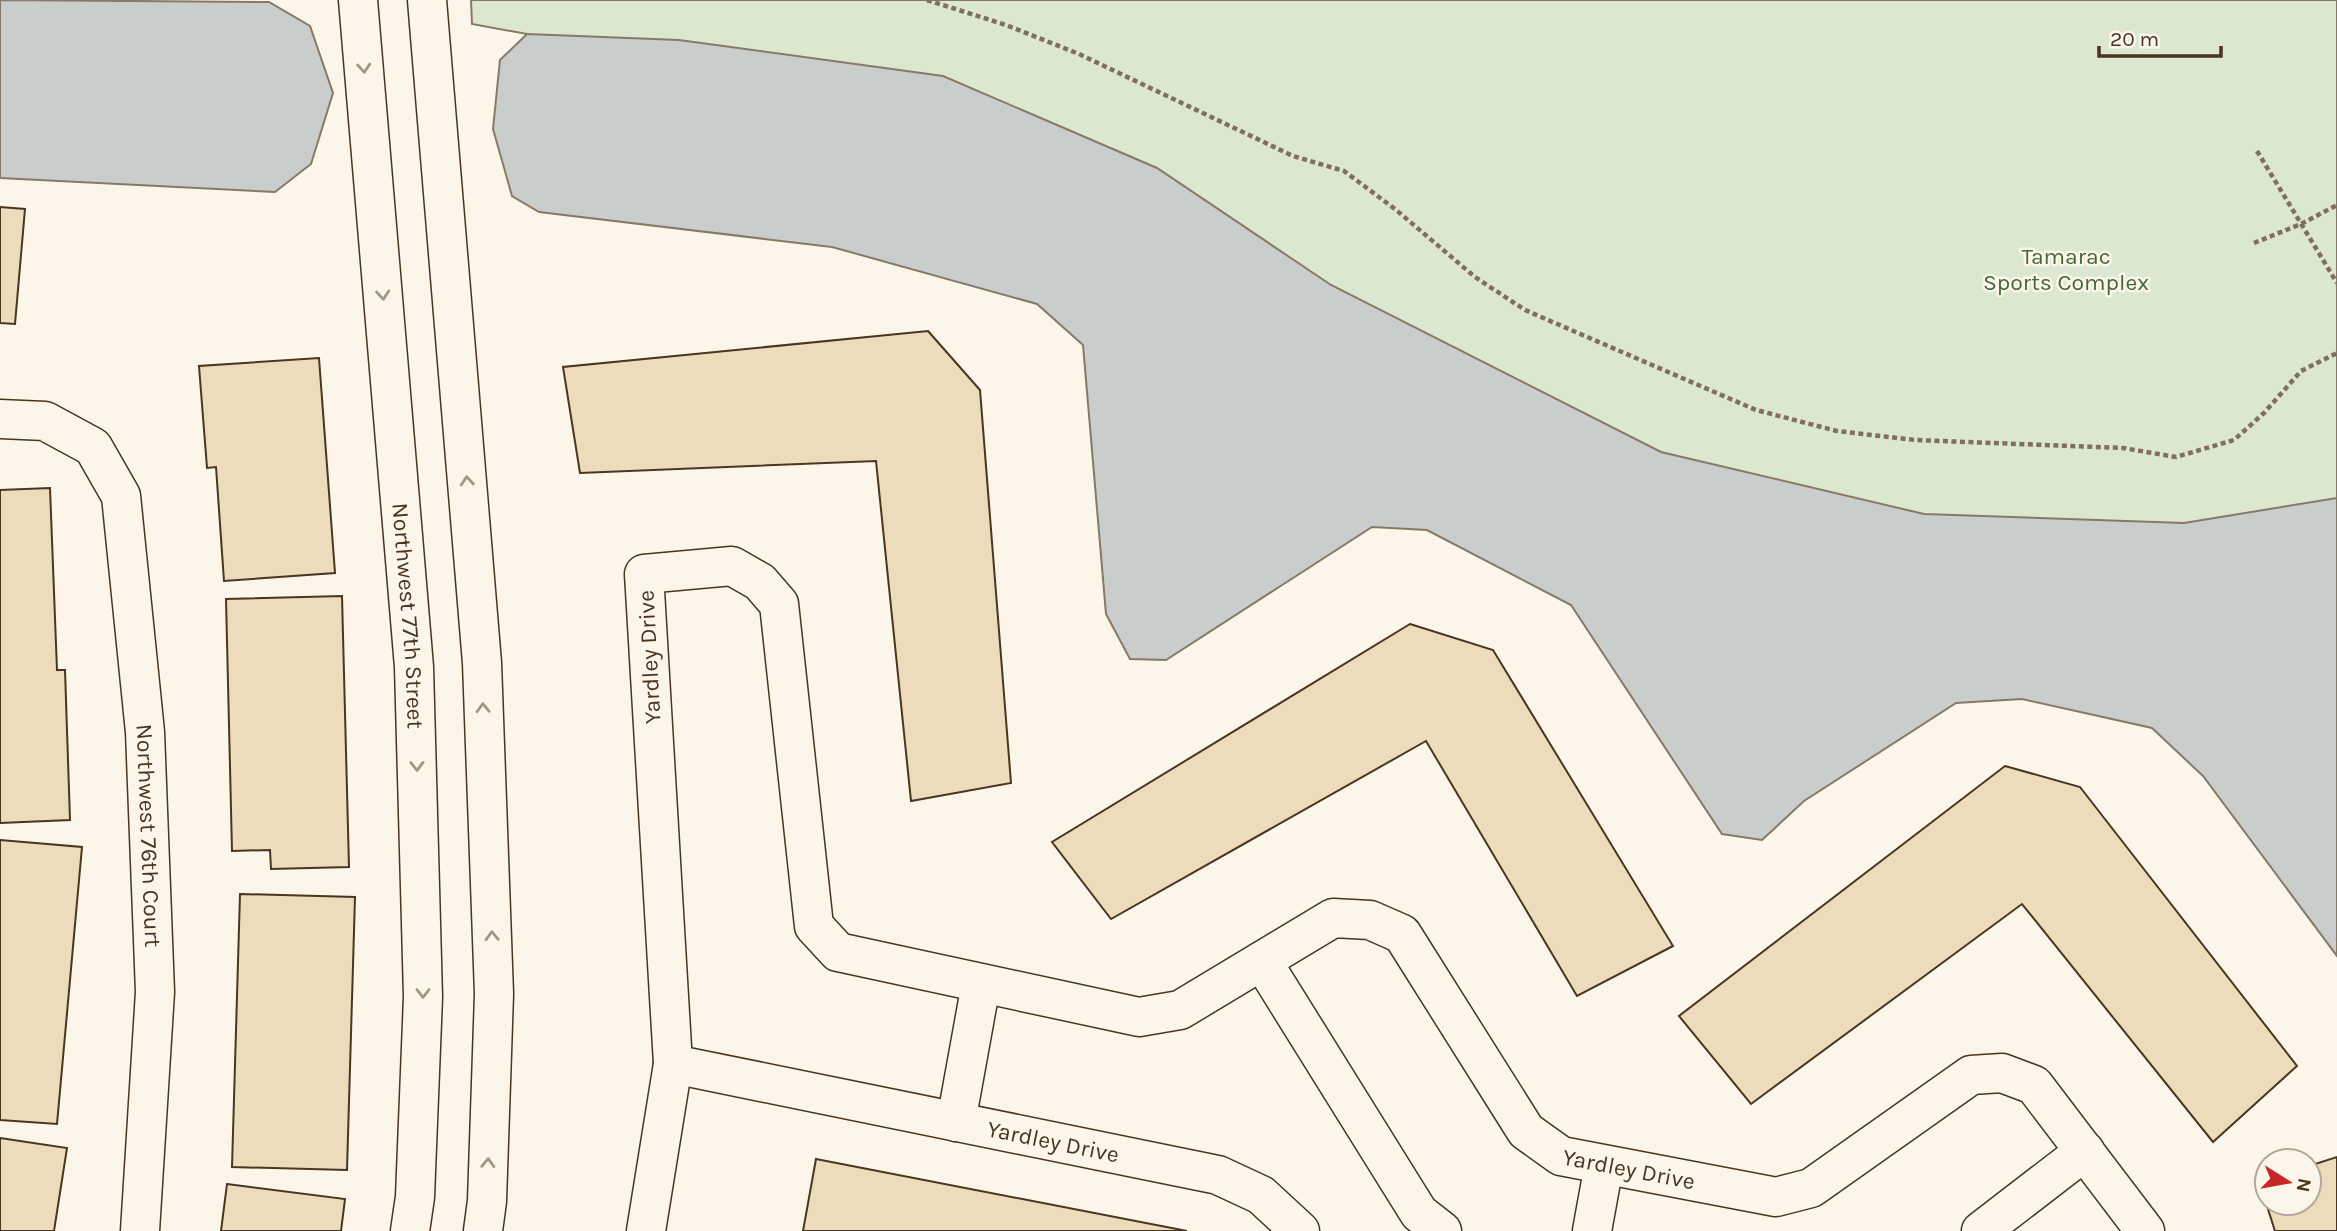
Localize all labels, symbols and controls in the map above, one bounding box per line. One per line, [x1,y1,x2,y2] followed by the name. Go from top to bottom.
[2099,14,2222,58] scale bar
[2110,27,2159,51] text: 20 m
[356,63,371,74] one-way arrow
[1983,243,2149,296] park label: Tamarac Sports Complex
[375,290,390,301] one-way arrow
[460,476,475,487] one-way arrow
[386,502,429,730] street label: Northwest 77th Street
[633,589,666,725] street label: Yardley Drive
[476,703,491,714] one-way arrow
[130,723,166,948] street label: Northwest 76th Court
[409,761,425,772] one-way arrow
[484,930,499,941] one-way arrow
[415,988,430,999] one-way arrow
[985,1115,1121,1169] street label: Yardley Drive
[1560,1144,1697,1195] street label: Yardley Drive
[2253,1147,2323,1217] north arrow
[481,1157,496,1168] one-way arrow
[2292,1176,2316,1194] text: N

